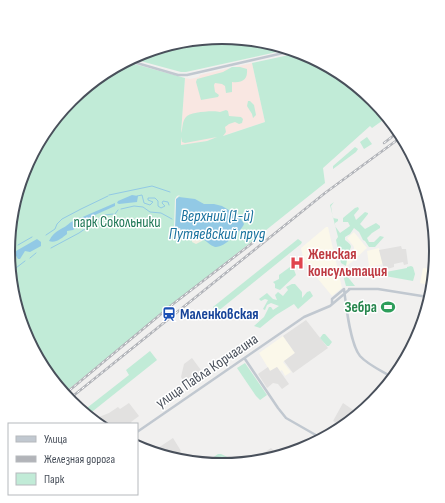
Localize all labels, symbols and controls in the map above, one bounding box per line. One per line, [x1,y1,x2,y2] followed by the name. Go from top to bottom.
[169,207,266,244] water label: Верхний (1-й) Путяевский пруд
[73,213,161,232] park label: парк Сокольники
[308,245,387,281] place label: Женская консультация
[289,255,305,271] hospital icon: Женская консультация
[344,298,377,317] place label: Зебра
[380,299,396,315] sports icon: Зебра
[180,305,259,324] place label: Маленковская
[161,306,177,322] station icon: Маленковская
[152,330,262,412] street label: улица Павла Корчагина
[8,423,138,495] legend
[44,432,68,447] text: Улица
[44,452,116,467] text: Железная дорога
[44,472,65,487] text: Парк

